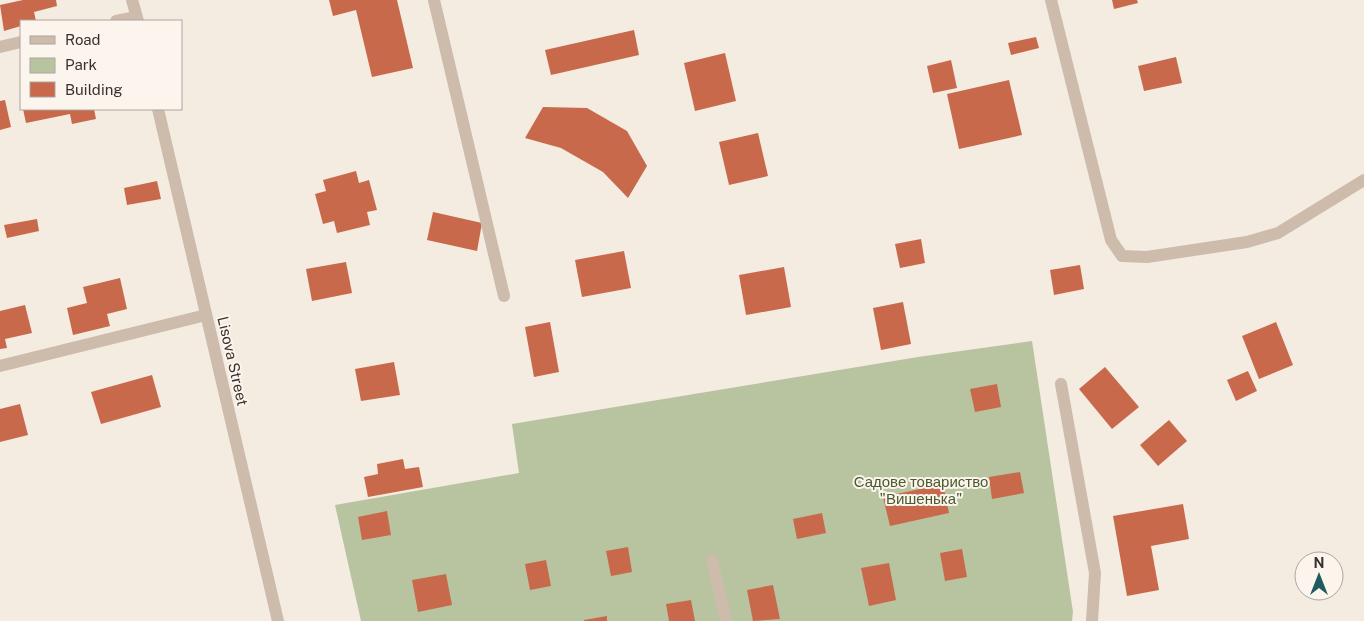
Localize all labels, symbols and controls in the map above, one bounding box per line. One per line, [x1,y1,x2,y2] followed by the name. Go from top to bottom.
[20,20,182,110] legend
[65,31,101,48] text: Road
[65,56,97,73] text: Park
[65,81,123,98] text: Building
[214,315,252,408] street label: Lisova Street
[854,473,988,507] park label: Садове товариство "Вишенька"
[1294,551,1344,601] north arrow
[1314,555,1324,571] text: N

